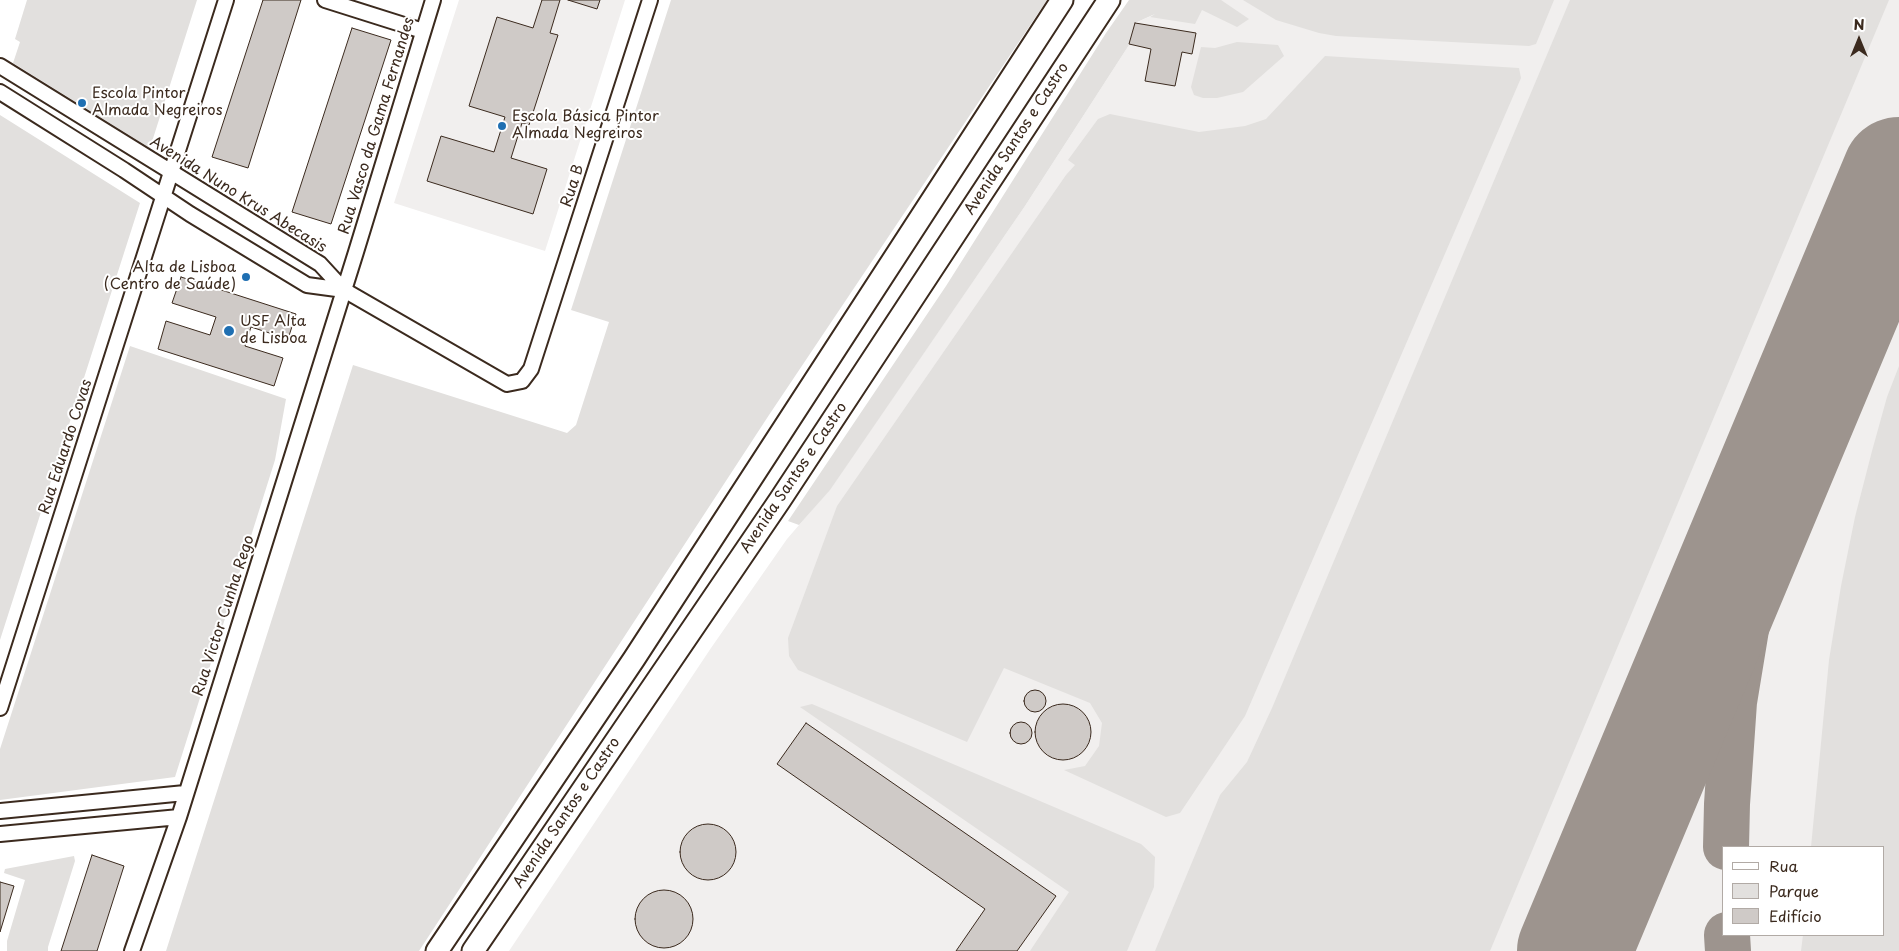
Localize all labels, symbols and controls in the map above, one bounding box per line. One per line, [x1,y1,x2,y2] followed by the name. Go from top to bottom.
[1853,14,1865,35] text: N
[335,15,419,237] street label: Rua Vasco da Gama Fernandes
[1834,15,1884,65] north arrow
[961,60,1073,218] street label: Avenida Santos e Castro
[92,85,223,120] place label: Escola Pintor Almada Negreiros
[76,97,88,109] marker: Escola Pintor Almada Negreiros
[512,108,659,143] place label: Escola Básica Pintor Almada Negreiros
[496,120,508,132] marker: Escola Básica Pintor Almada Negreiros
[147,133,329,257] street label: Avenida Nuno Krus Abecasis
[558,162,588,210] street label: Rua B
[104,259,236,294] place label: Alta de Lisboa (Centro de Saúde)
[240,271,252,283] marker: Alta de Lisboa (Centro de Saúde)
[240,313,307,348] place label: USF Alta de Lisboa
[222,324,236,338] marker: USF Alta de Lisboa
[36,377,96,517] street label: Rua Eduardo Covas
[737,399,851,557] street label: Avenida Santos e Castro
[189,533,259,699] street label: Rua Victor Cunha Rego
[510,734,624,892] street label: Avenida Santos e Castro
[1722,846,1884,936] legend
[1769,854,1798,877] text: Rua
[1769,879,1819,902] text: Parque
[1769,904,1822,927] text: Edifício

